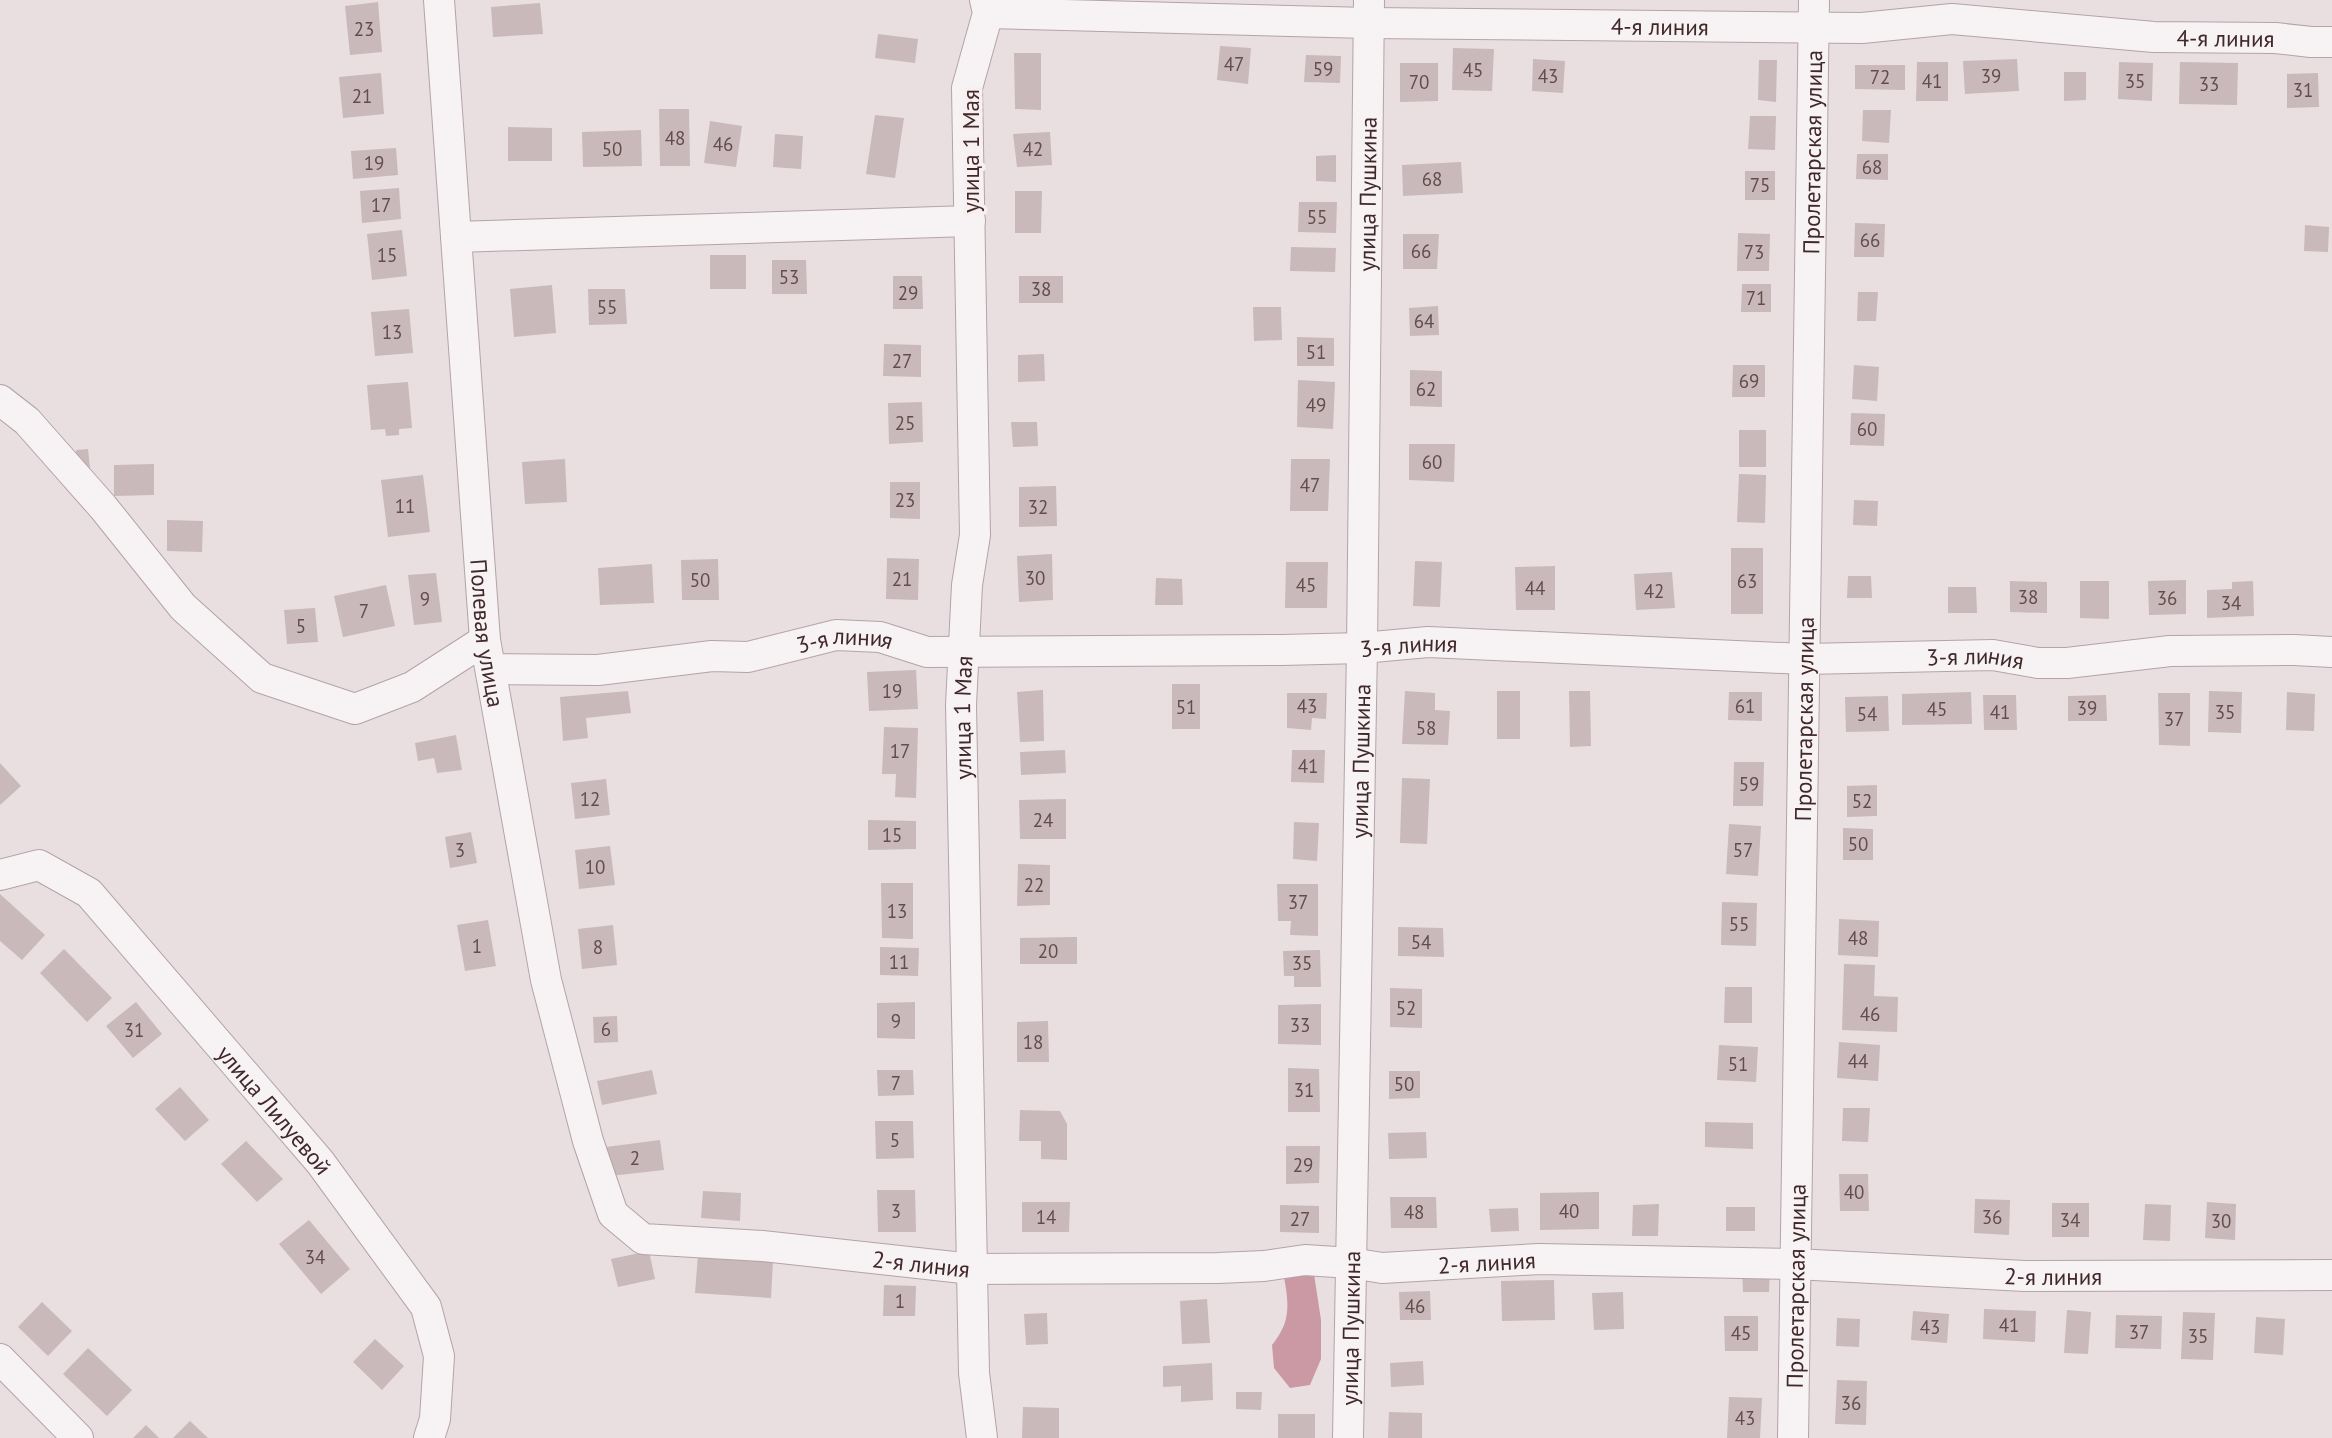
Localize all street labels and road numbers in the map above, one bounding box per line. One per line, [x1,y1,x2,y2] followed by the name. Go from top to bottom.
[1611,11,1709,41] street label: 4-я линия
[2176,23,2275,52] street label: 4-я линия
[1796,50,1828,255] street label: Пролетарская улица
[956,89,985,213] street label: улица 1 Мая
[1352,117,1382,272] street label: улица Пушкина
[465,558,511,709] street label: Полевая улица
[1788,617,1819,822] street label: Пролетарская улица
[793,620,897,659] street label: 3-я линия
[1359,627,1458,663] street label: 3-я линия
[1926,640,2026,675] street label: 3-я линия
[946,655,978,780] street label: улица 1 Мая
[1344,683,1376,839] street label: улица Пушкина
[211,1039,339,1180] street label: улица Лилуевой
[1779,1184,1811,1389] street label: Пролетарская улица
[871,1244,971,1283] street label: 2-я линия
[1437,1245,1536,1279] street label: 2-я линия
[1334,1250,1366,1406] street label: улица Пушкина
[2004,1260,2102,1290] street label: 2-я линия

